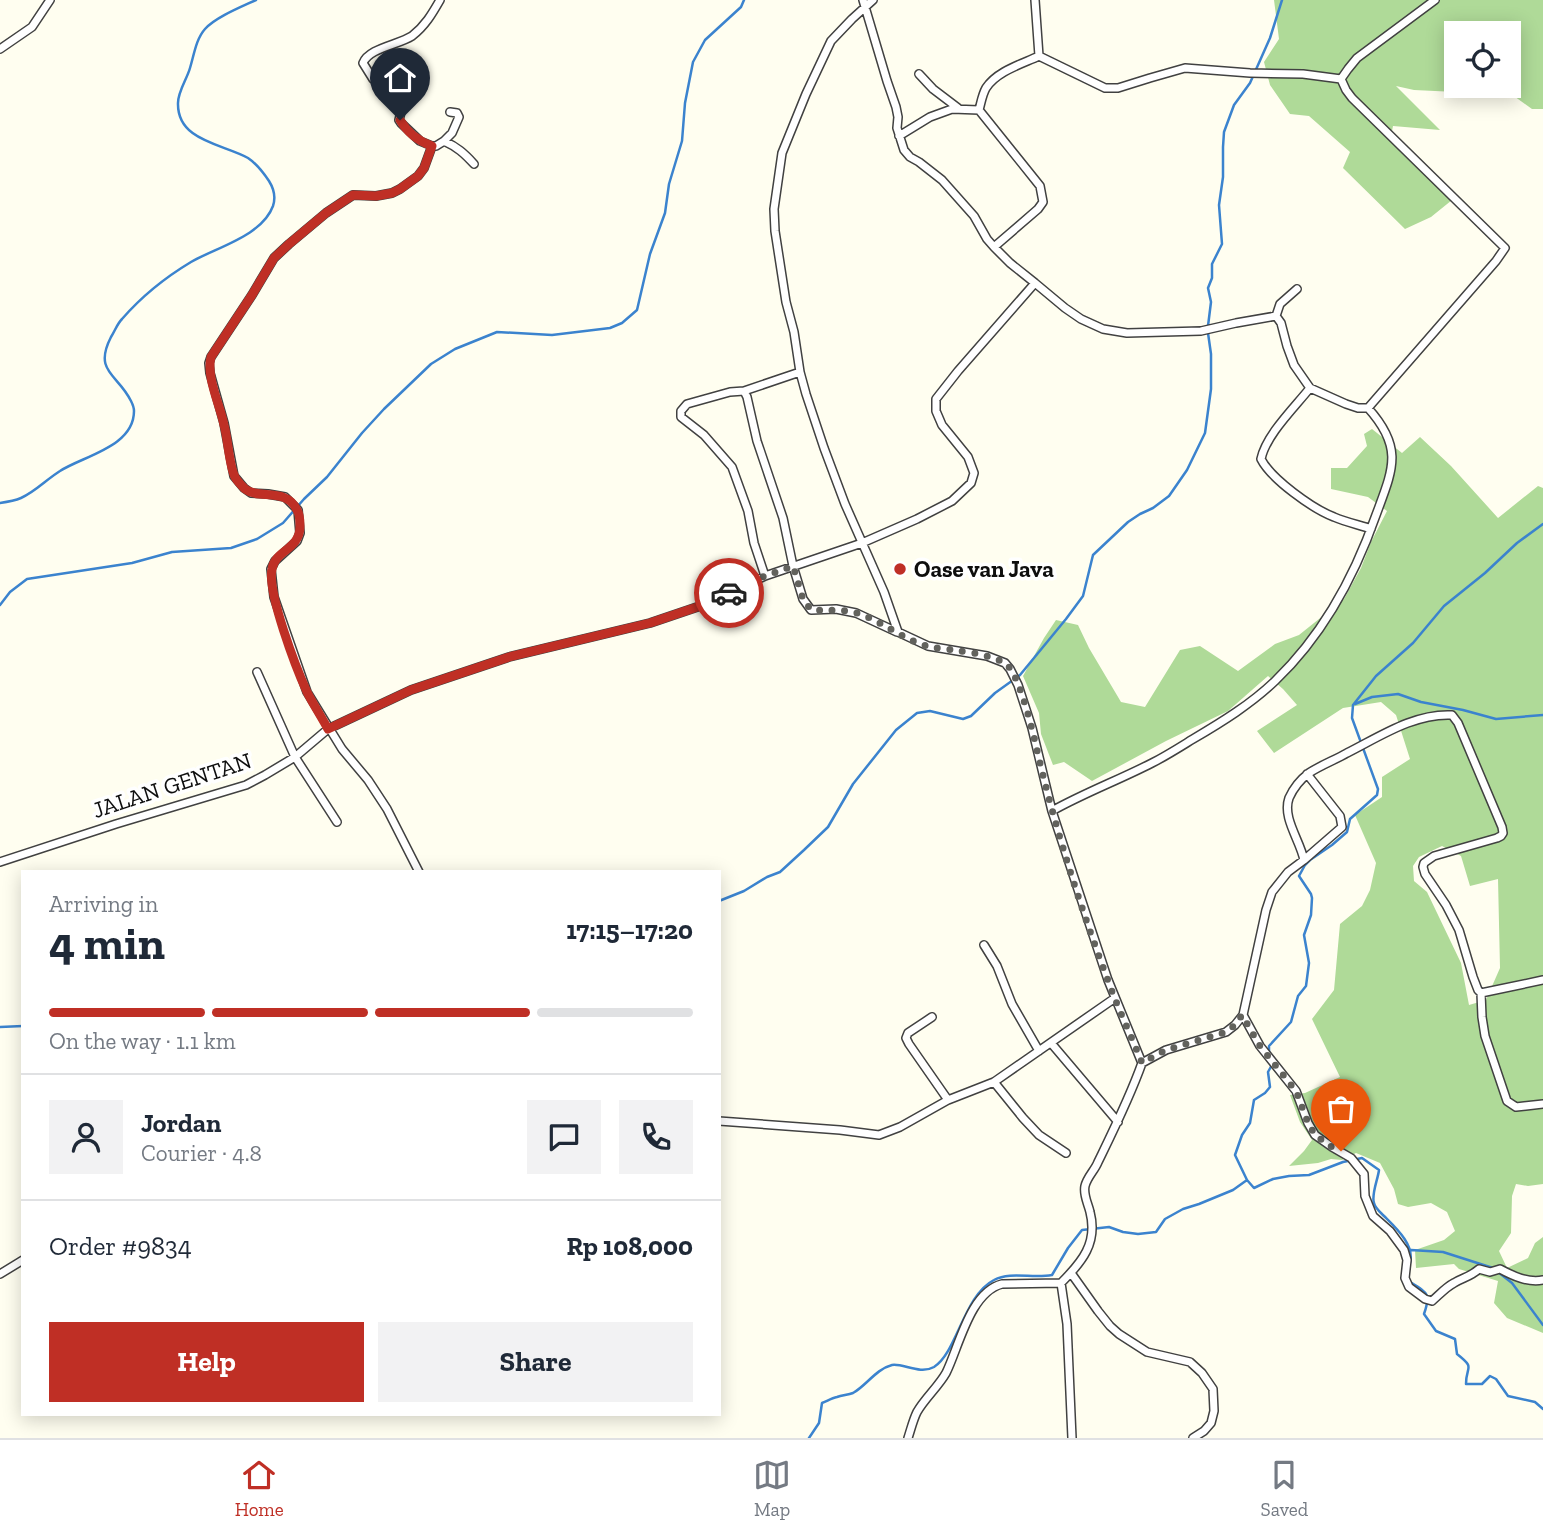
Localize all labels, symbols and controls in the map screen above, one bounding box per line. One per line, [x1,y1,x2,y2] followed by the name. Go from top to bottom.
[1444,21,1521,98] map controls
[1444,21,1521,98] button: locate
[370,48,430,120] pin
[381,59,419,97] icon: home
[914,555,1054,583] place label: Oase van Java
[694,558,764,628] courier
[892,561,908,577] marker: Oase van Java
[710,574,748,612] icon: car
[89,746,255,824] street label: JALAN GENTAN
[49,890,158,918] text: Arriving in
[566,914,693,946] text: 17:15–17:20
[49,916,165,971] text: 4 min
[49,1027,236,1055] text: On the way · 1.1 km
[1311,1079,1371,1151] pin
[1322,1090,1360,1128] icon: bag
[49,1100,123,1174] button: person
[527,1100,601,1174] button: chat
[619,1100,693,1174] button: phone
[141,1107,221,1139] text: Jordan
[141,1139,262,1167] text: Courier · 4.8
[49,1230,192,1262] text: Order #9834
[567,1230,693,1262] text: Rp 108,000
[49,1322,364,1402] button: Help
[378,1322,693,1402] button: Share
[235,1456,284,1521] tab: Home
[753,1456,791,1521] tab: Map
[1261,1456,1308,1521] tab: Saved

